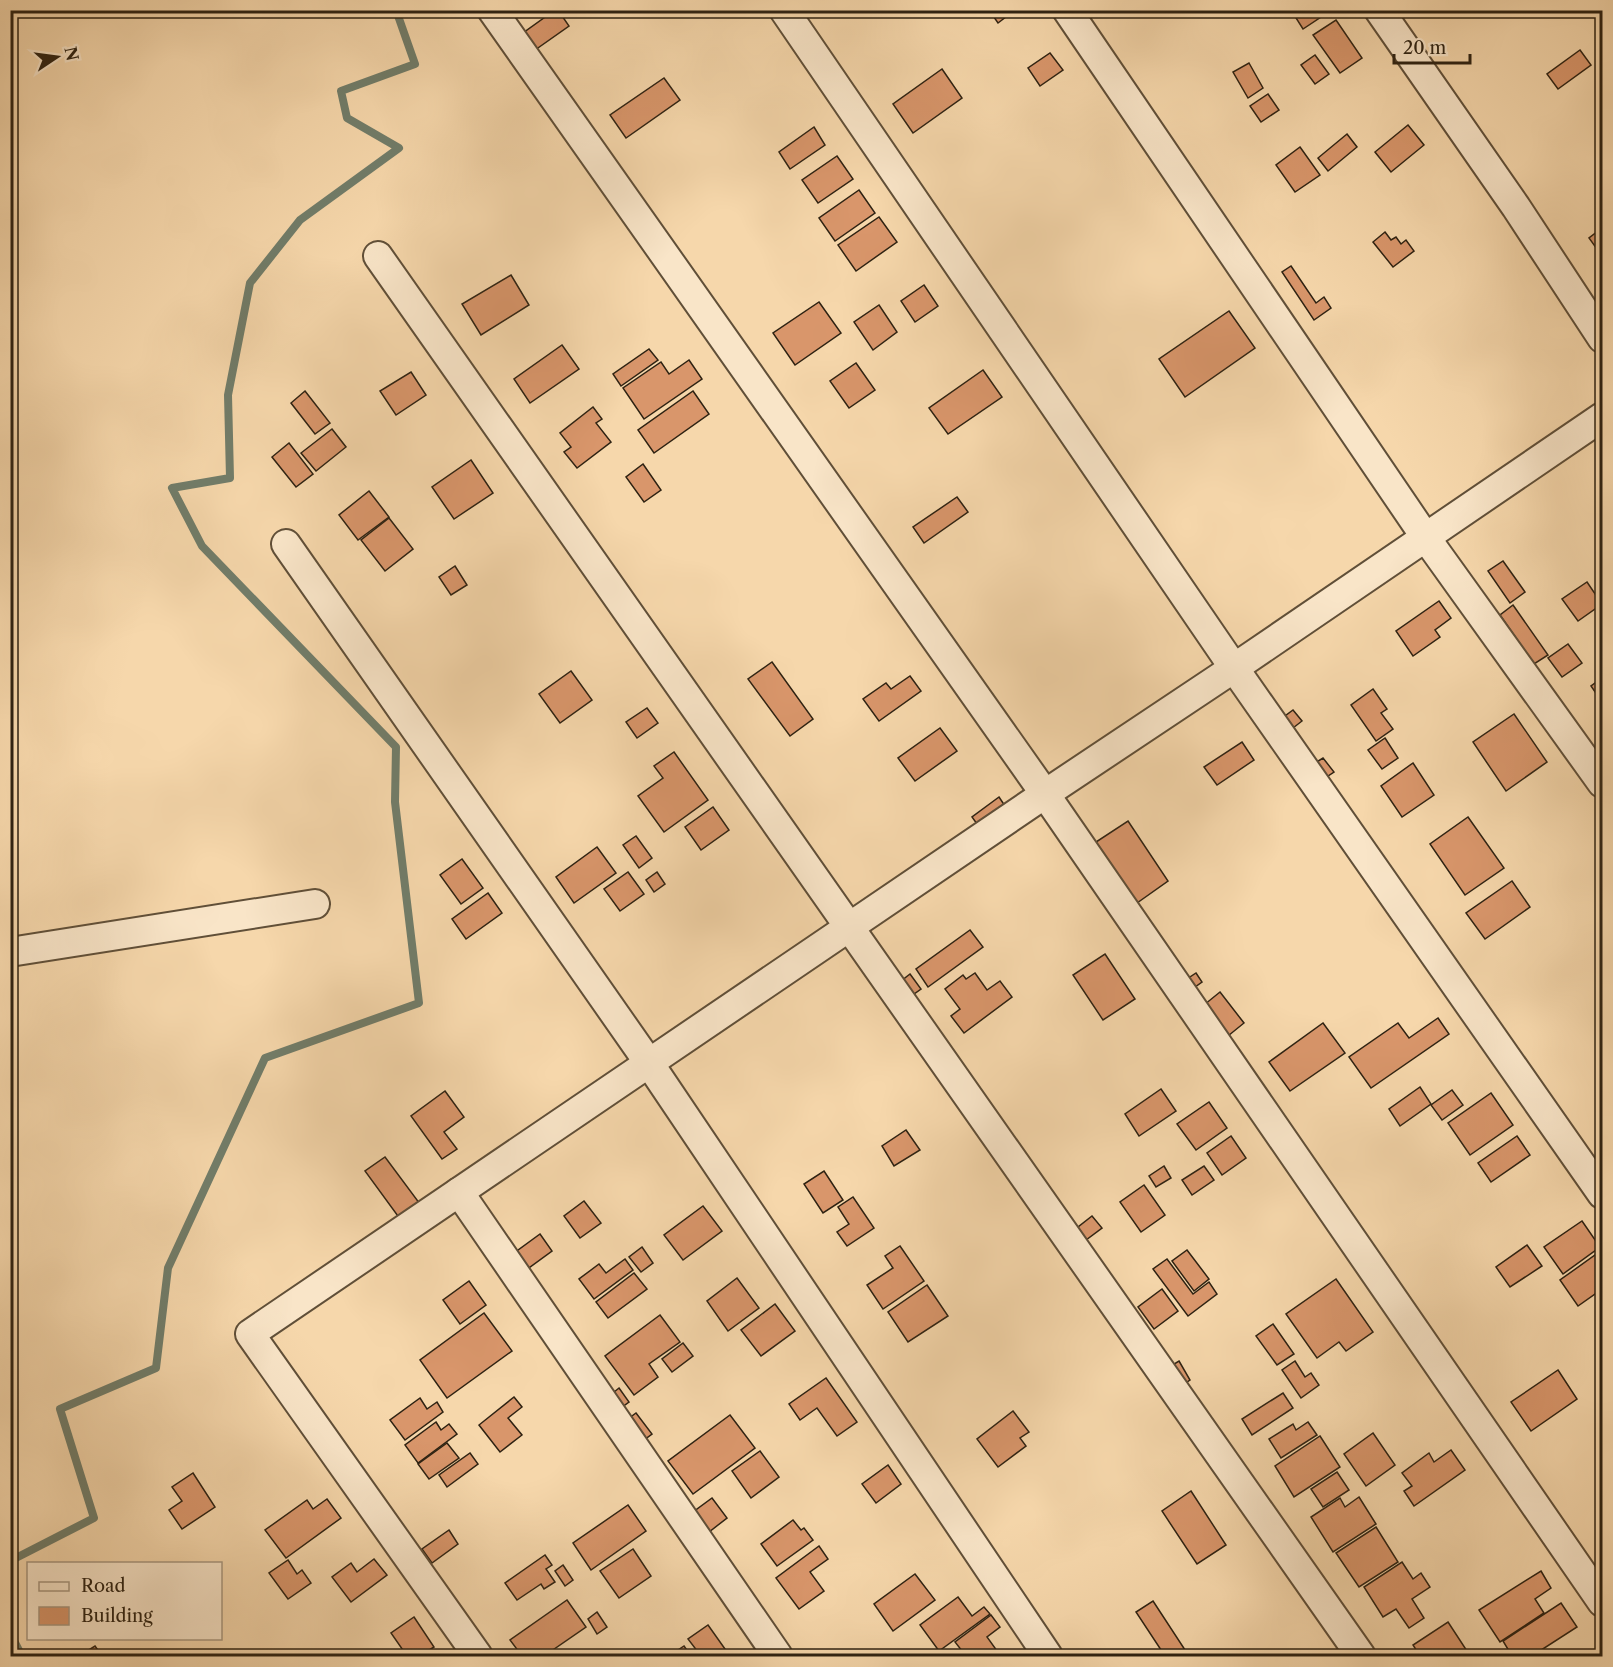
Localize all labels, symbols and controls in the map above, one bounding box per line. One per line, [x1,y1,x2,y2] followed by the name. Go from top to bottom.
[27,27,87,87] north arrow
[1394,27,1470,65] scale bar
[1403,37,1447,59] text: 20 m
[60,45,83,63] text: N
[27,1562,222,1640] legend
[81,1575,126,1597] text: Road
[81,1605,153,1627] text: Building

